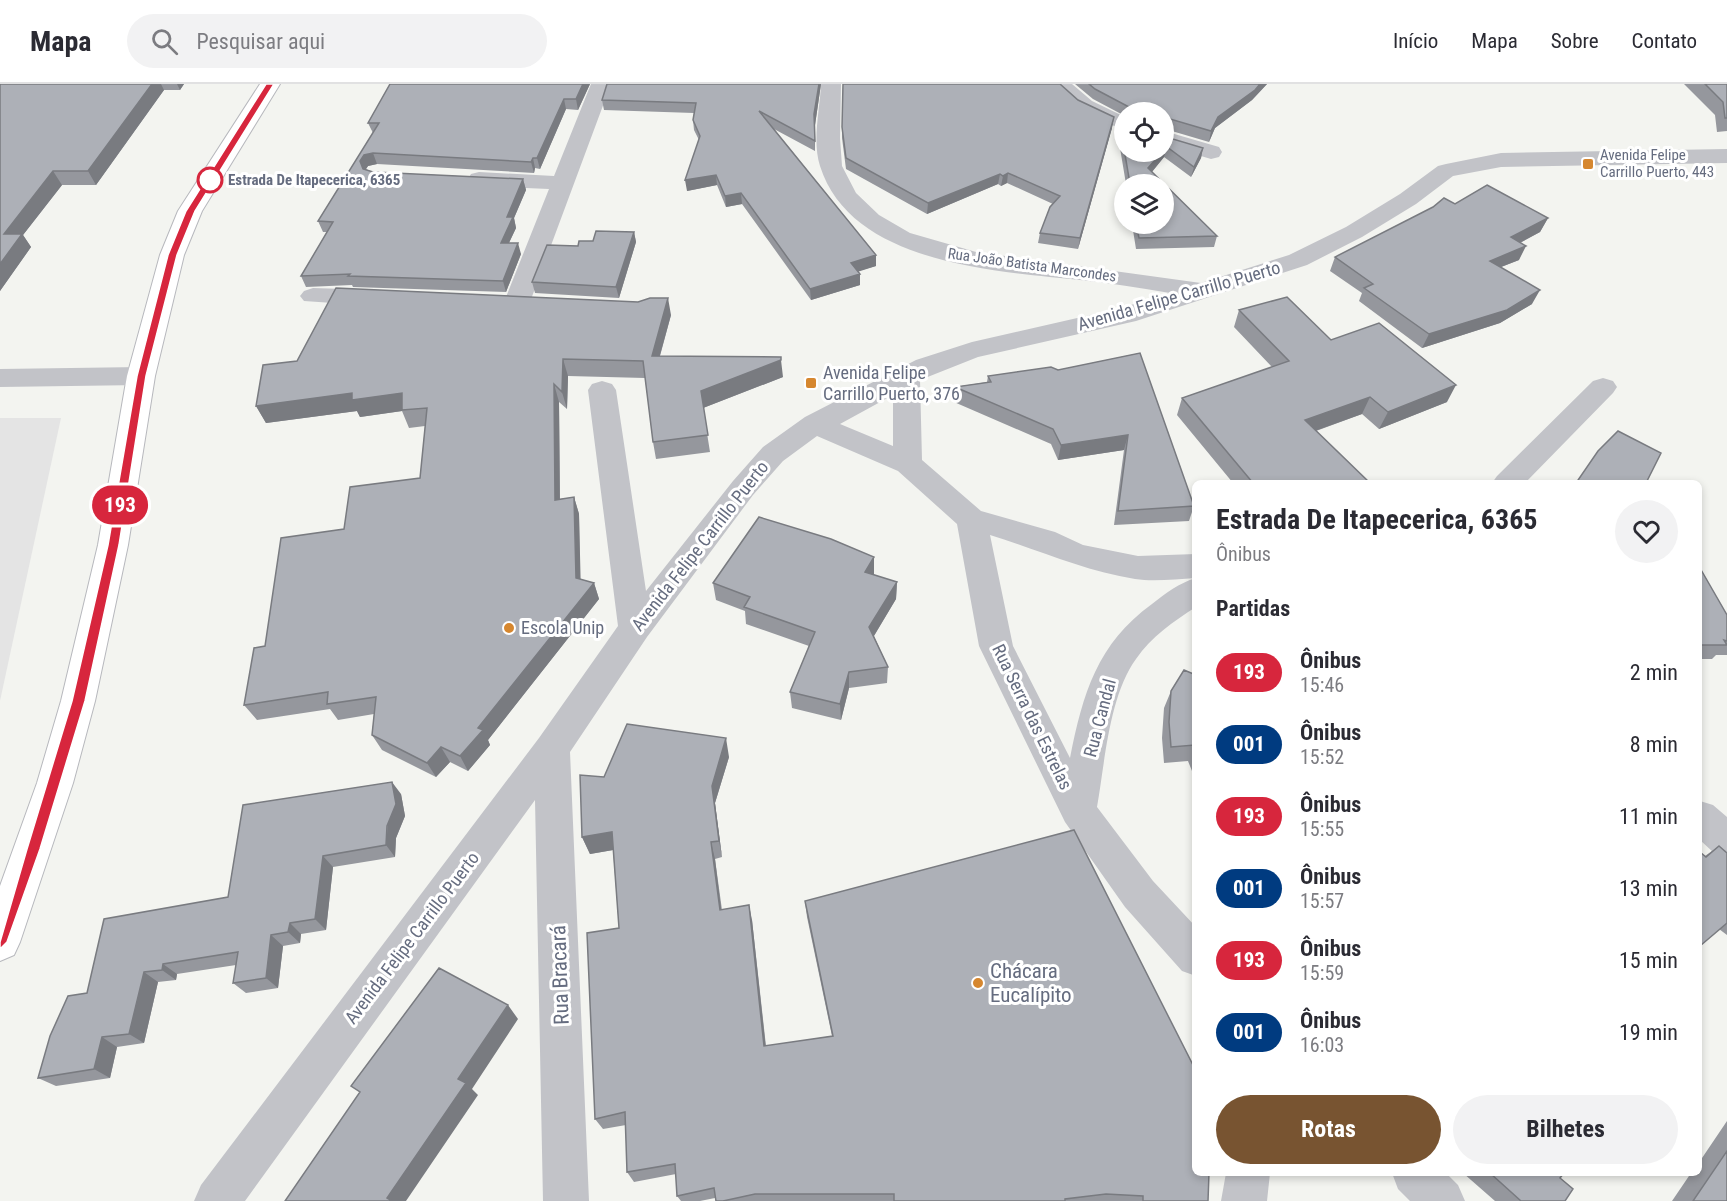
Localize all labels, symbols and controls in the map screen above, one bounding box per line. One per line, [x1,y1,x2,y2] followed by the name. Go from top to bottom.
[127,14,547,68] search box
[30,25,91,58] text: Mapa
[148,25,181,58] icon: search
[196,29,325,54] text: Pesquisar aqui
[1393,29,1438,53] text: Início
[1471,29,1518,53] text: Mapa
[1551,29,1599,53] text: Sobre
[1632,29,1697,53] text: Contato
[1114,102,1174,234] map controls
[1114,102,1174,162] button: locate
[1600,146,1714,181] place label: Avenida Felipe Carrillo Puerto, 443
[1581,157,1595,171] marker: Avenida Felipe Carrillo Puerto, 443
[197,167,223,193] marker: Estrada De Itapecerica, 6365
[228,171,400,189] place label: Estrada De Itapecerica, 6365
[1114,174,1174,234] button: layers
[947,244,1118,286] street label: Rua João Batista Marcondes
[1075,257,1283,335] street label: Avenida Felipe Carrillo Puerto
[823,362,960,404] place label: Avenida Felipe Carrillo Puerto, 376
[804,376,818,390] marker: Avenida Felipe Carrillo Puerto, 376
[627,457,772,635] street label: Avenida Felipe Carrillo Puerto
[86,486,154,524] line badge: 193
[104,493,136,517] text: 193
[1615,500,1678,563] button: heart
[1216,503,1537,536] text: Estrada De Itapecerica, 6365
[1216,542,1271,566] text: Ônibus
[1216,596,1290,621] text: Partidas
[521,617,604,638] place label: Escola Unip
[502,621,516,635] marker: Escola Unip
[988,641,1077,793] street label: Rua Serra das Estrelas
[1300,648,1361,673] text: Ônibus
[1233,660,1265,684] text: 193
[1630,660,1678,685] text: 2 min
[1300,673,1344,697] text: 15:46
[1079,676,1120,759] street label: Rua Candal
[1300,720,1361,745] text: Ônibus
[1233,732,1265,756] text: 001
[1630,732,1678,757] text: 8 min
[1300,745,1344,769] text: 15:52
[1300,792,1361,817] text: Ônibus
[1233,804,1265,828] text: 193
[1619,804,1678,829] text: 11 min
[1300,817,1344,841] text: 15:55
[340,848,483,1028] street label: Avenida Felipe Carrillo Puerto
[1300,864,1361,889] text: Ônibus
[1233,876,1265,900] text: 001
[1619,876,1678,901] text: 13 min
[1300,889,1344,913] text: 15:57
[546,925,574,1025] street label: Rua Bracará
[1300,936,1361,961] text: Ônibus
[1233,948,1265,972] text: 193
[1619,948,1678,973] text: 15 min
[990,959,1072,1007] place label: Chácara Eucalípito
[1300,961,1344,985] text: 15:59
[971,976,985,990] marker: Chácara Eucalípito
[1300,1008,1361,1033] text: Ônibus
[1233,1020,1265,1044] text: 001
[1619,1020,1678,1045] text: 19 min
[1300,1033,1344,1057] text: 16:03
[1216,1095,1441,1164] button: Rotas
[1453,1095,1678,1164] button: Bilhetes

